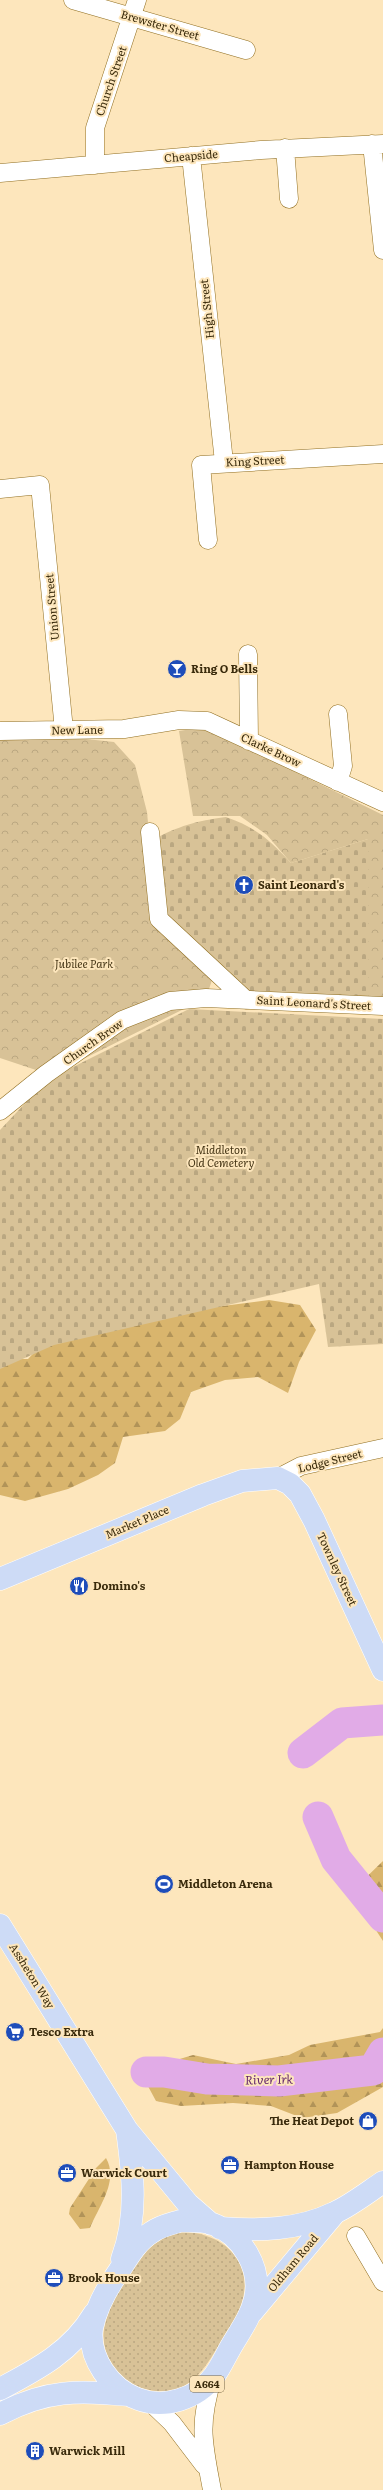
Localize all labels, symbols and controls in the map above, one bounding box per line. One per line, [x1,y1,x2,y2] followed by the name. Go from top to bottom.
[119,5,202,43] street label: Brewster Street
[91,43,130,118] street label: Church Street
[163,145,219,165] street label: Cheapside
[195,278,217,340] street label: High Street
[225,450,285,470] street label: King Street
[40,573,62,641] street label: Union Street
[166,658,188,680] bar icon: Ring O Bells
[191,660,258,676] place label: Ring O Bells
[51,721,103,737] street label: New Lane
[239,728,305,770] street label: Clarke Brow
[233,874,255,896] church icon: Saint Leonard's
[258,876,345,892] place label: Saint Leonard's
[55,955,113,971] park label: Jubilee Park
[256,991,372,1013] street label: Saint Leonard's Street
[59,1014,126,1068] street label: Church Brow
[188,1141,254,1170] park label: Middleton Old Cemetery
[296,1444,364,1476] street label: Lodge Street
[102,1500,171,1542] street label: Market Place
[314,1529,362,1609] street label: Townley Street
[68,1575,90,1597] restaurant icon: Domino's
[93,1577,146,1593] place label: Domino's
[153,1873,175,1895] sports icon: Middleton Arena
[178,1875,273,1891] place label: Middleton Arena
[6,1940,60,2012] street label: Assheton Way
[4,2021,26,2043] supermarket icon: Tesco Extra
[29,2023,95,2039] place label: Tesco Extra
[245,2070,294,2088] water label: River Irk
[357,2110,379,2132] shop icon: The Heat Depot
[270,2112,354,2128] place label: The Heat Depot
[219,2154,241,2176] office icon: Hampton House
[244,2156,334,2172] place label: Hampton House
[56,2162,78,2184] office icon: Warwick Court
[81,2164,167,2180] place label: Warwick Court
[263,2230,321,2295] street label: Oldham Road
[43,2267,65,2289] office icon: Brook House
[68,2269,140,2285] place label: Brook House
[190,2376,224,2392] road number: A664
[24,2440,46,2462] building icon: Warwick Mill
[49,2442,125,2458] place label: Warwick Mill

